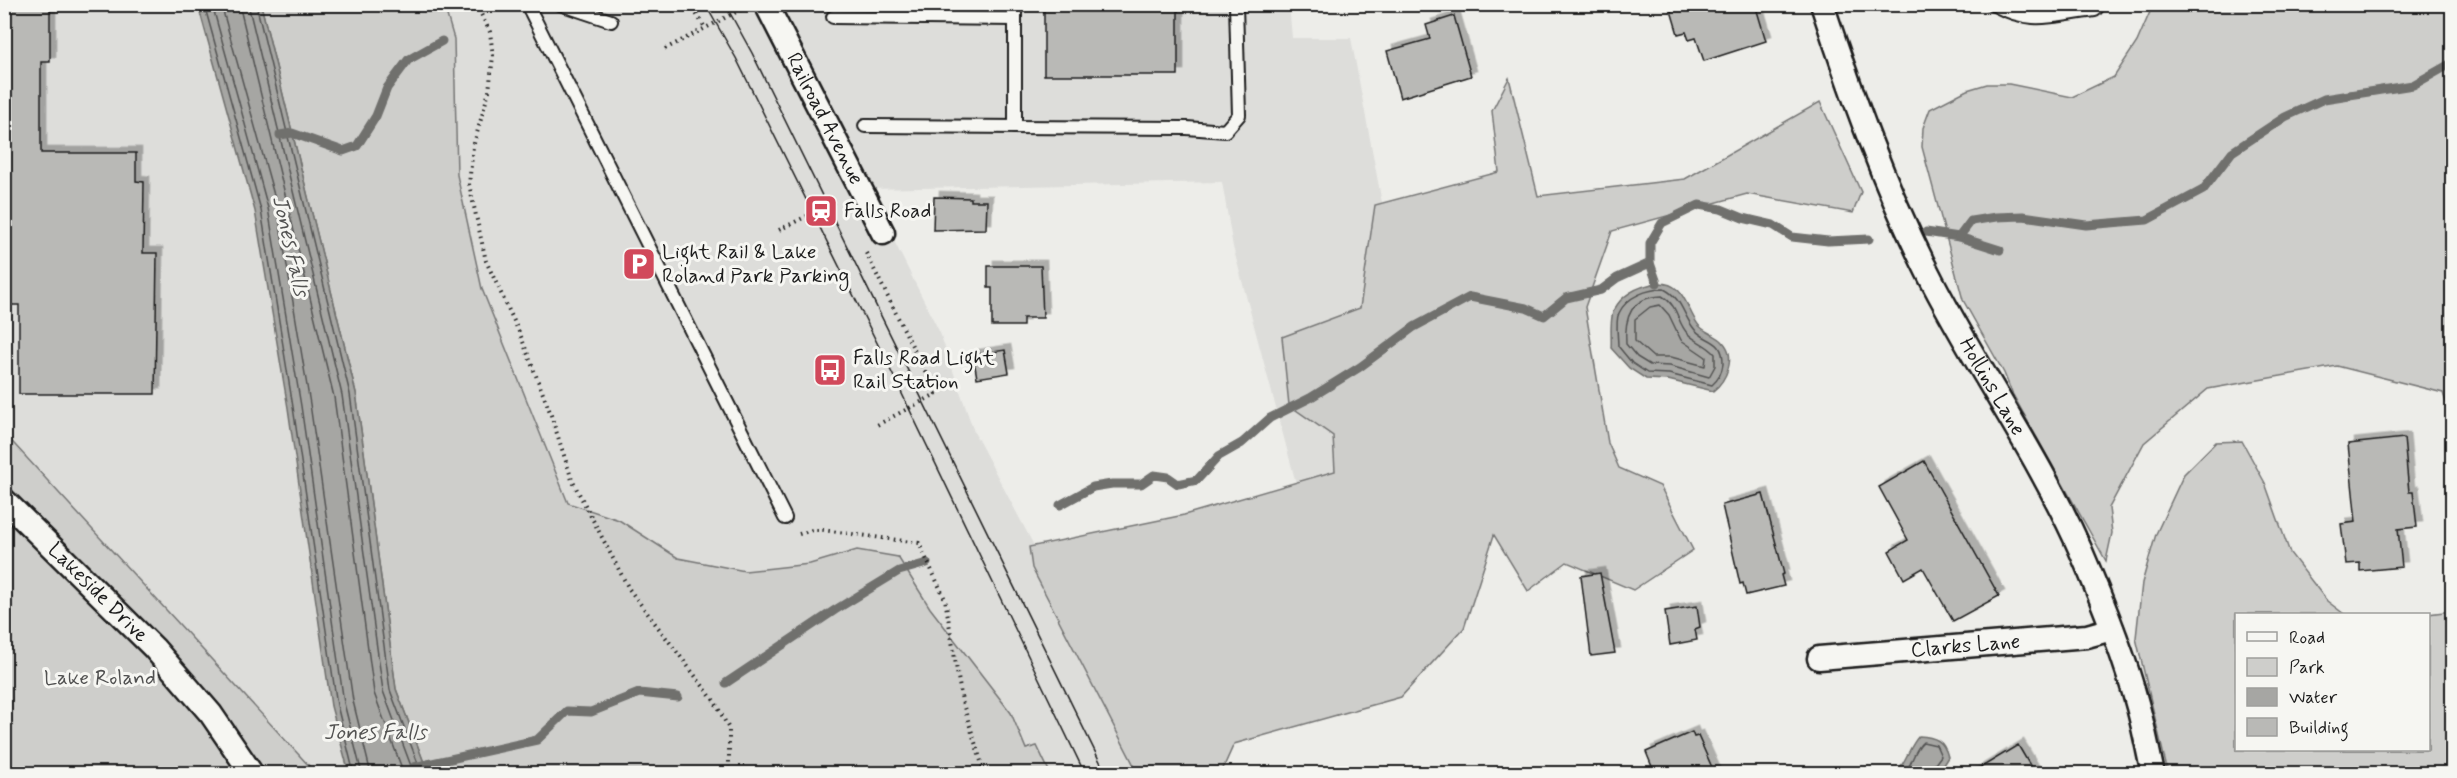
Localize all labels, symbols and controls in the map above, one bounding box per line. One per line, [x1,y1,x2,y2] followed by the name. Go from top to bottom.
[779,48,870,190] street label: Railroad Avenue
[265,193,316,301] water label: Jones Falls
[803,193,839,229] station icon: Falls Road
[844,197,931,225] place label: Falls Road
[662,238,849,291] place label: Light Rail & Lake Roland Park Parking
[621,246,657,282] parking icon: Light Rail & Lake Roland Park Parking
[1952,333,2032,441] street label: Hollins Lane
[853,344,995,396] place label: Falls Road Light Rail Station
[812,352,848,388] bus stop icon: Falls Road Light Rail Station
[41,537,155,649] street label: Lakeside Drive
[2235,613,2430,751] legend
[2289,626,2325,650] text: Road
[1910,628,2021,664] street label: Clarks Lane
[2289,656,2325,680] text: Park
[44,664,156,692] park label: Lake Roland
[2289,686,2338,710] text: Water
[2289,716,2349,742] text: Building
[324,719,428,747] water label: Jones Falls

